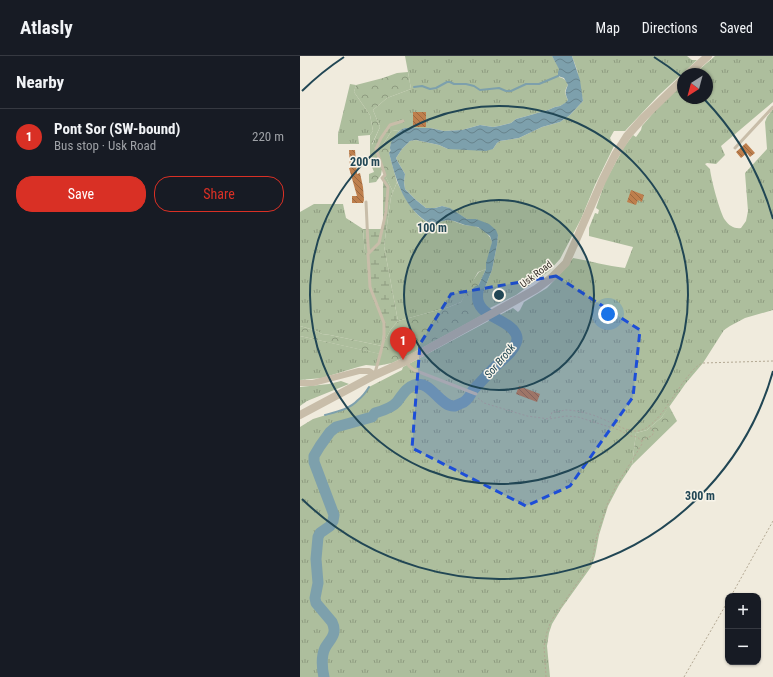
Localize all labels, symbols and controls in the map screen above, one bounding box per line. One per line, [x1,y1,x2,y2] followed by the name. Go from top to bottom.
[20,16,73,39] text: Atlasly
[596,20,620,36] text: Map
[642,20,698,36] text: Directions
[720,20,753,36] text: Saved
[677,68,713,104] north arrow
[16,72,64,92] text: Nearby
[54,120,180,138] text: Pont Sor (SW-bound)
[26,129,32,144] text: 1
[252,129,284,144] text: 220 m
[54,138,156,153] text: Bus stop · Usk Road
[350,155,380,169] text: 200 m
[16,176,146,212] button: Save
[154,176,284,212] button: Share
[417,221,447,235] text: 100 m
[518,258,554,290] street label: Usk Road
[492,288,506,302] centre of rings
[598,304,618,324] your location
[390,327,416,360] pin: 1
[482,341,518,381] water label: Sor Brook
[685,489,715,503] text: 300 m
[725,593,761,665] map controls
[725,593,761,629] button: +
[725,629,761,665] button: −

